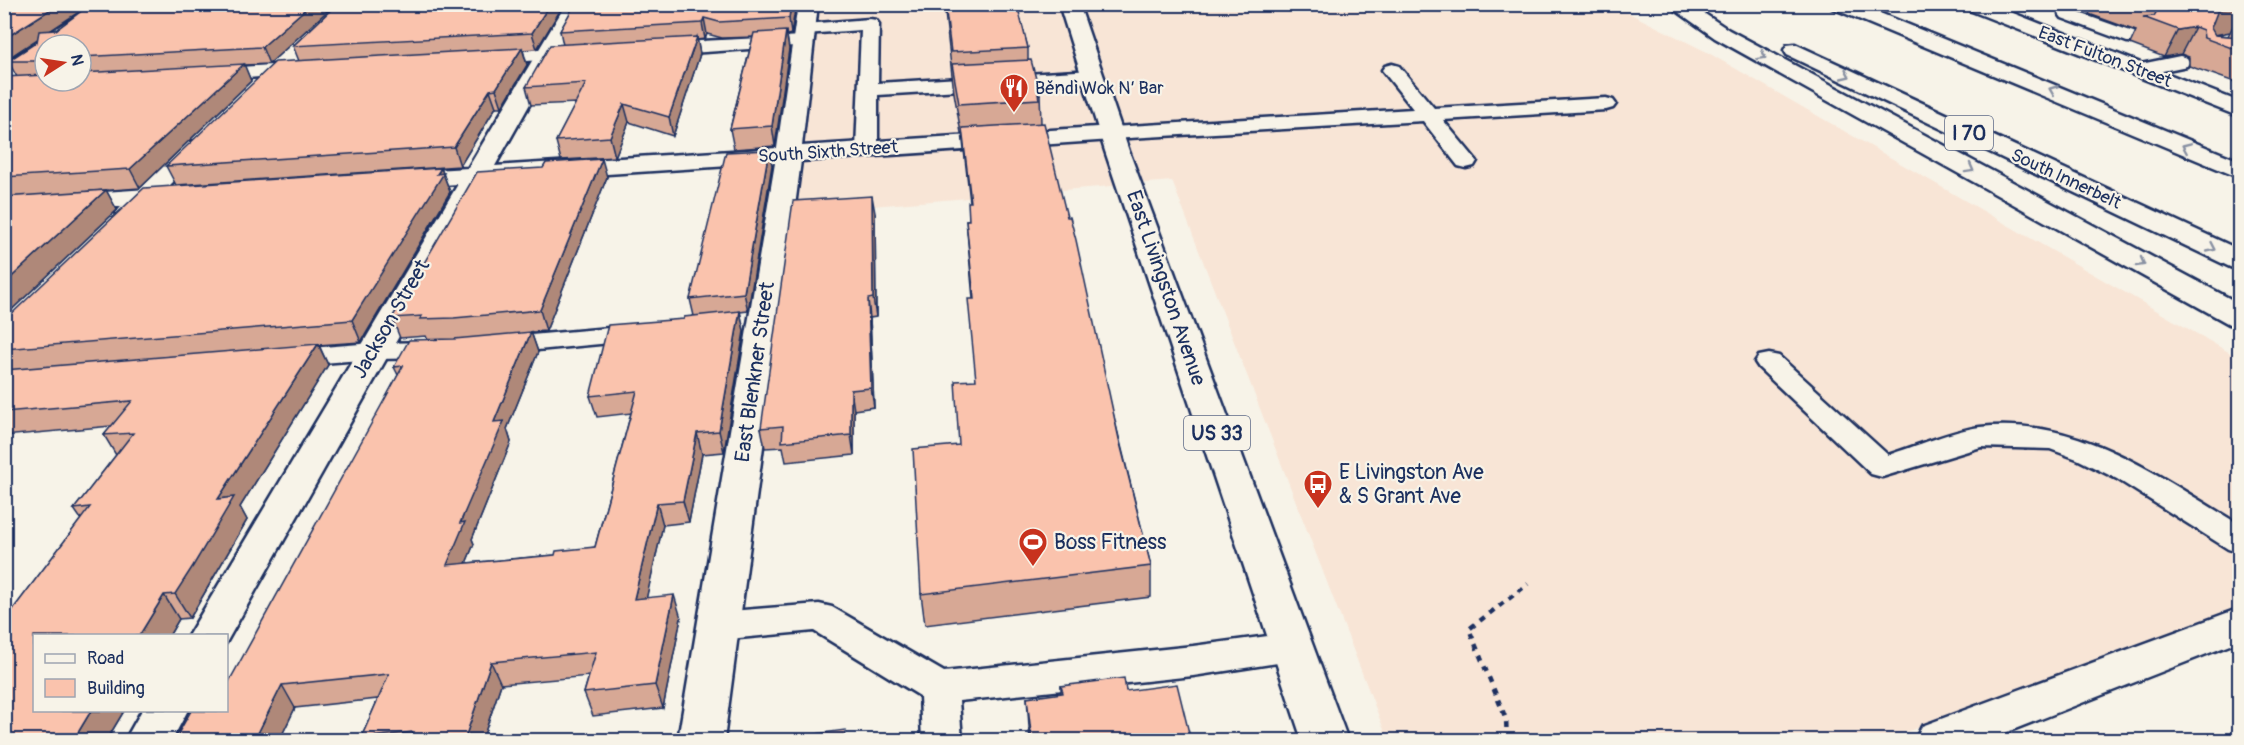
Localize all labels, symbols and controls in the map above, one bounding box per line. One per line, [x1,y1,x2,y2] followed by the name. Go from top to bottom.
[2035,21,2176,93] street label: East Fulton Street
[33,33,93,93] north arrow
[1756,49,1766,60] one-way arrow
[66,53,88,68] text: N
[1840,67,1851,79] one-way arrow
[998,72,1030,114] restaurant icon: Běndì Wok N’ Bar
[1035,77,1164,100] place label: Běndì Wok N’ Bar
[2048,85,2059,97] one-way arrow
[1945,116,1993,150] road number: I 70
[757,136,899,168] street label: South Sixth Street
[2181,142,2192,154] one-way arrow
[2007,143,2125,215] street label: South Innerbelt
[1964,162,1974,173] one-way arrow
[1120,187,1212,390] street label: East Livingston Avenue
[2206,241,2217,253] one-way arrow
[346,254,436,383] street label: Jackson Street
[2135,256,2145,267] one-way arrow
[729,280,781,464] street label: East Blenkner Street
[1184,416,1250,450] road number: US 33
[1339,459,1484,510] place label: E Livingston Ave & S Grant Ave
[1302,468,1334,510] bus stop icon: E Livingston Ave & S Grant Ave
[1017,526,1049,568] sports icon: Boss Fitness
[1054,529,1167,556] place label: Boss Fitness
[33,634,228,712] legend
[87,647,124,670] text: Road
[87,677,145,700] text: Building

